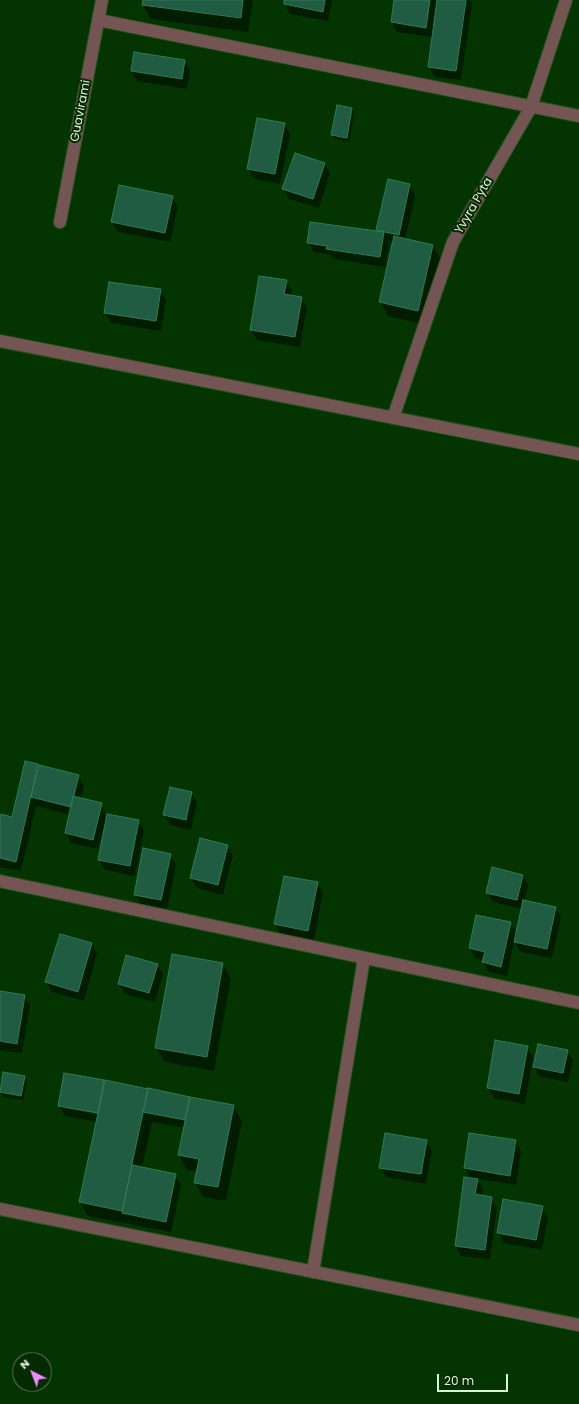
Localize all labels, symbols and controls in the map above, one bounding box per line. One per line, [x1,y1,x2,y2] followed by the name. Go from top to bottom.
[68,79,94,143] street label: Guavirami
[452,175,496,237] street label: Yvyra Pyta
[12,1352,52,1392] north arrow
[16,1355,33,1373] text: N
[439,1366,510,1392] scale bar
[444,1372,474,1389] text: 20 m

